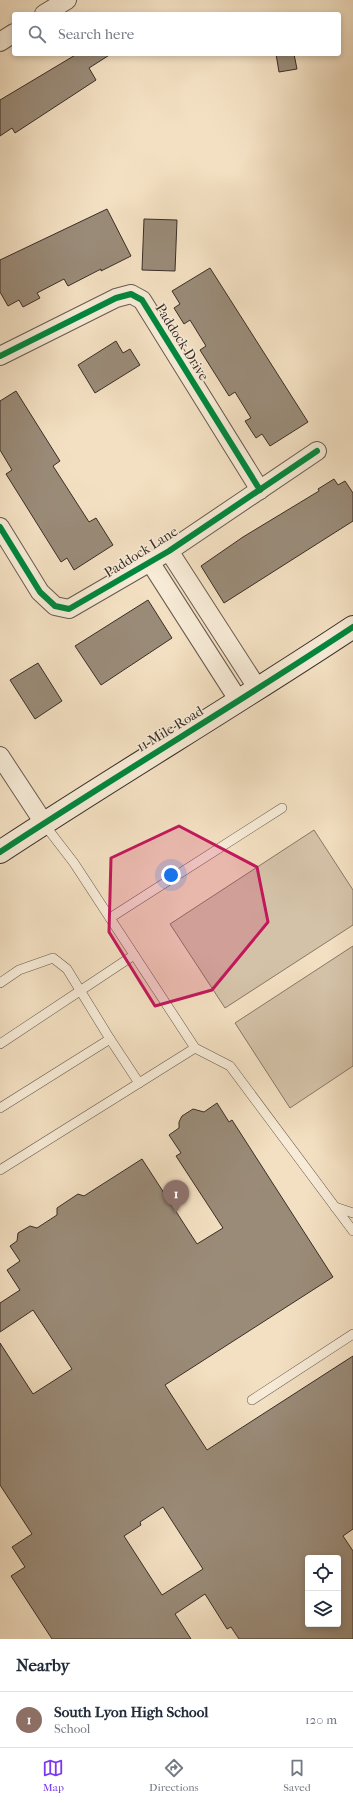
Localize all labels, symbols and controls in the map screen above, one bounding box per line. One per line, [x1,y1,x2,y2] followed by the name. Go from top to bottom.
[12,12,341,56] search box
[26,23,48,45] icon: search
[58,25,134,43] text: Search here
[152,300,212,384] street label: Paddock Drive
[101,523,181,581] street label: Paddock Lane
[134,702,207,756] street label: 11 Mile Road
[161,865,181,885] your location
[163,1180,189,1213] pin: 1
[305,1555,341,1627] map controls
[305,1555,341,1591] button: locate
[305,1591,341,1627] button: layers
[16,1655,70,1675] text: Nearby
[54,1703,208,1721] text: South Lyon High School
[27,1712,31,1727] text: 1
[305,1712,337,1727] text: 120 m
[54,1721,90,1736] text: School
[42,1757,64,1794] tab: Map
[149,1757,199,1794] tab: Directions
[283,1757,311,1794] tab: Saved

